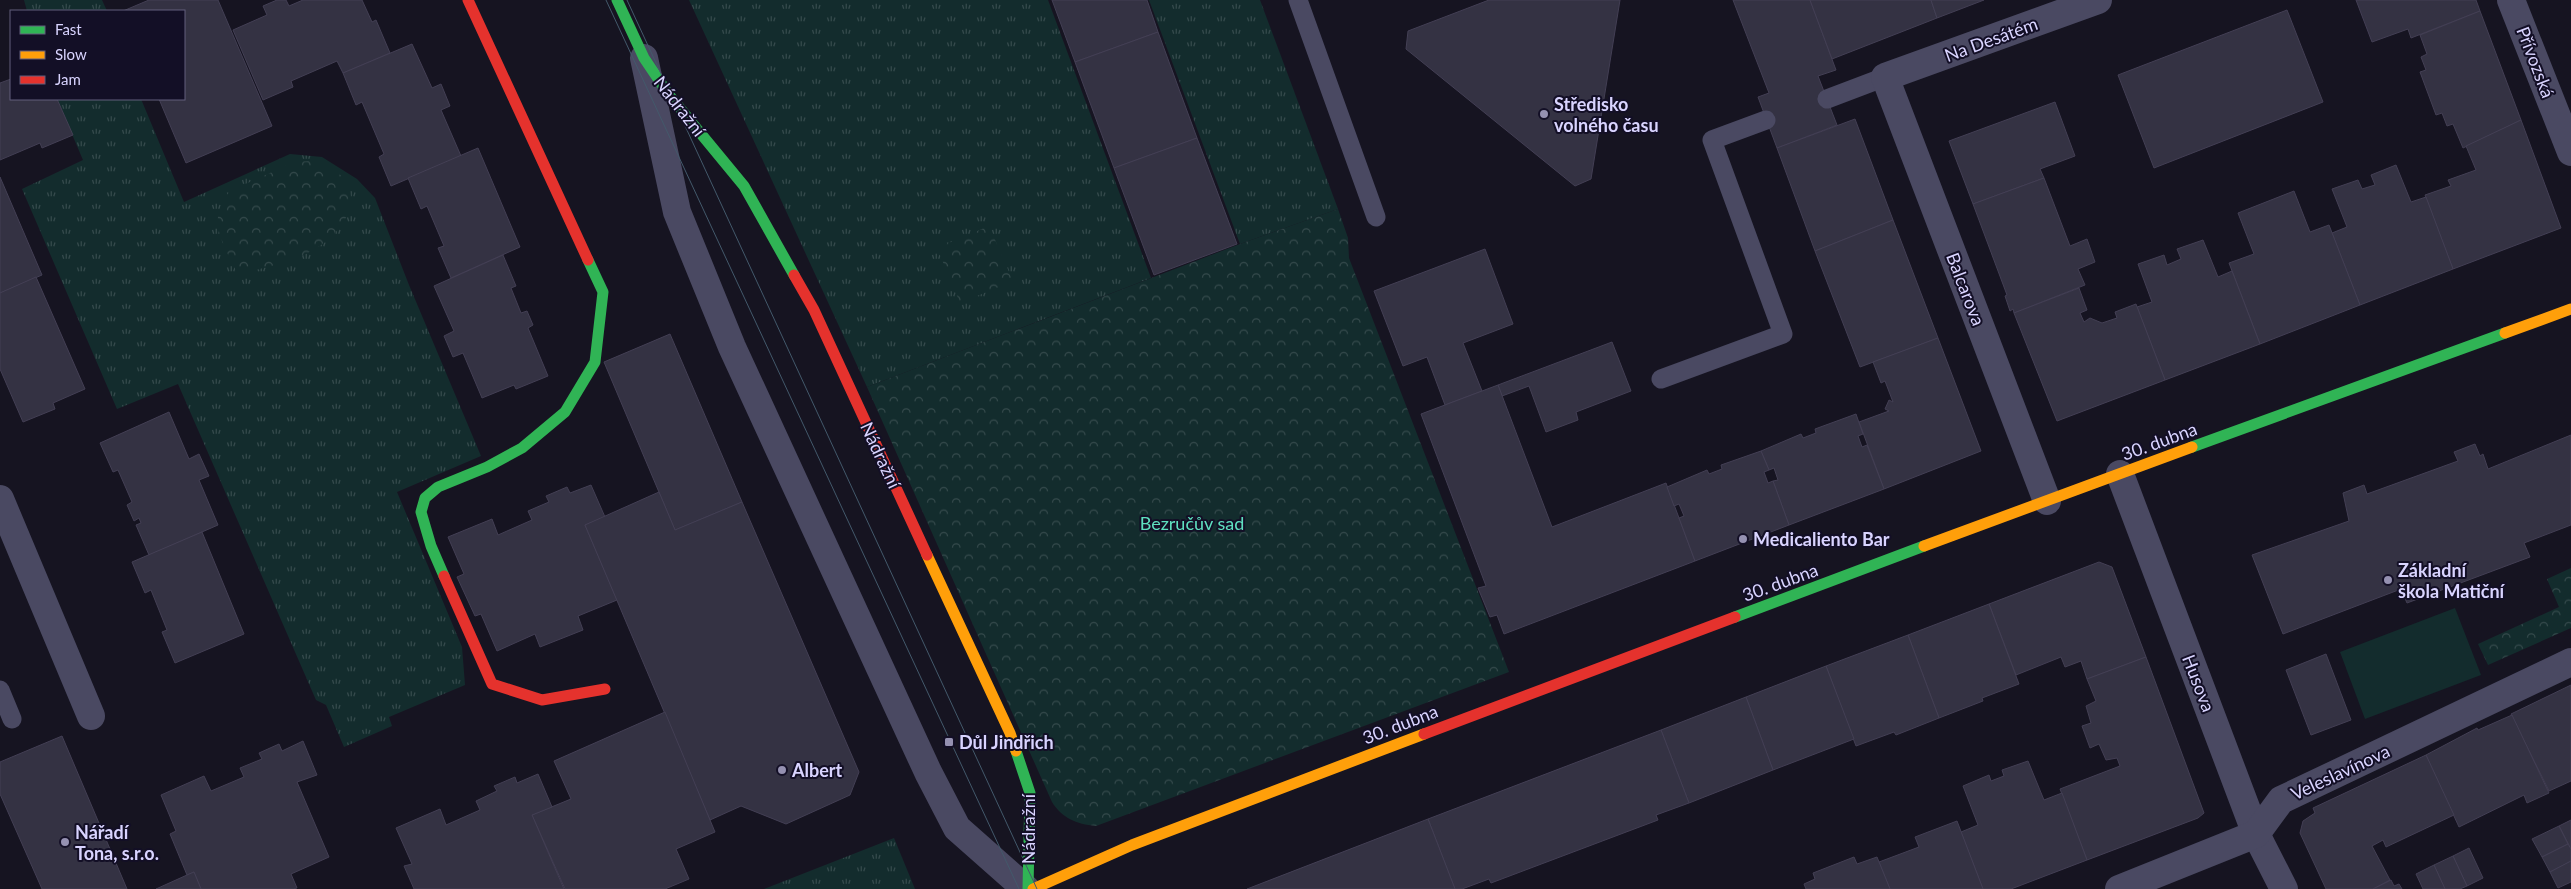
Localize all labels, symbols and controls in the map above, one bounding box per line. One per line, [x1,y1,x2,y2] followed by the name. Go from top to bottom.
[10,10,185,100] legend
[1941,12,2041,66] street label: Na Desátém
[55,20,82,38] text: Fast
[2512,23,2560,101] street label: Přívozská
[55,45,87,63] text: Slow
[55,70,81,88] text: Jam
[650,72,711,141] street label: Nádražní
[1554,93,1659,136] place label: Středisko volného času
[1538,108,1550,120] marker: Středisko volného času
[1942,249,1990,329] street label: Balcarova
[2118,417,2200,465] street label: 30. dubna
[856,418,906,492] street label: Nádražní
[1140,512,1244,534] park label: Bezručův sad
[1753,528,1890,550] place label: Medicaliento Bar
[1737,533,1749,545] marker: Medicaliento Bar
[1739,558,1821,606] street label: 30. dubna
[2398,559,2506,602] place label: Základní škola Matiční
[2382,574,2394,586] marker: Základní škola Matiční
[2178,651,2220,715] street label: Husova
[1359,700,1441,748] street label: 30. dubna
[959,731,1054,753] place label: Důl Jindřich
[943,736,955,748] marker: Důl Jindřich
[2287,740,2393,804] street label: Veleslavínova
[791,759,842,781] place label: Albert
[776,764,788,776] marker: Albert
[1017,793,1039,864] street label: Nádražní
[75,821,159,864] place label: Nářadí Tona, s.r.o.
[59,836,71,848] marker: Nářadí Tona, s.r.o.

